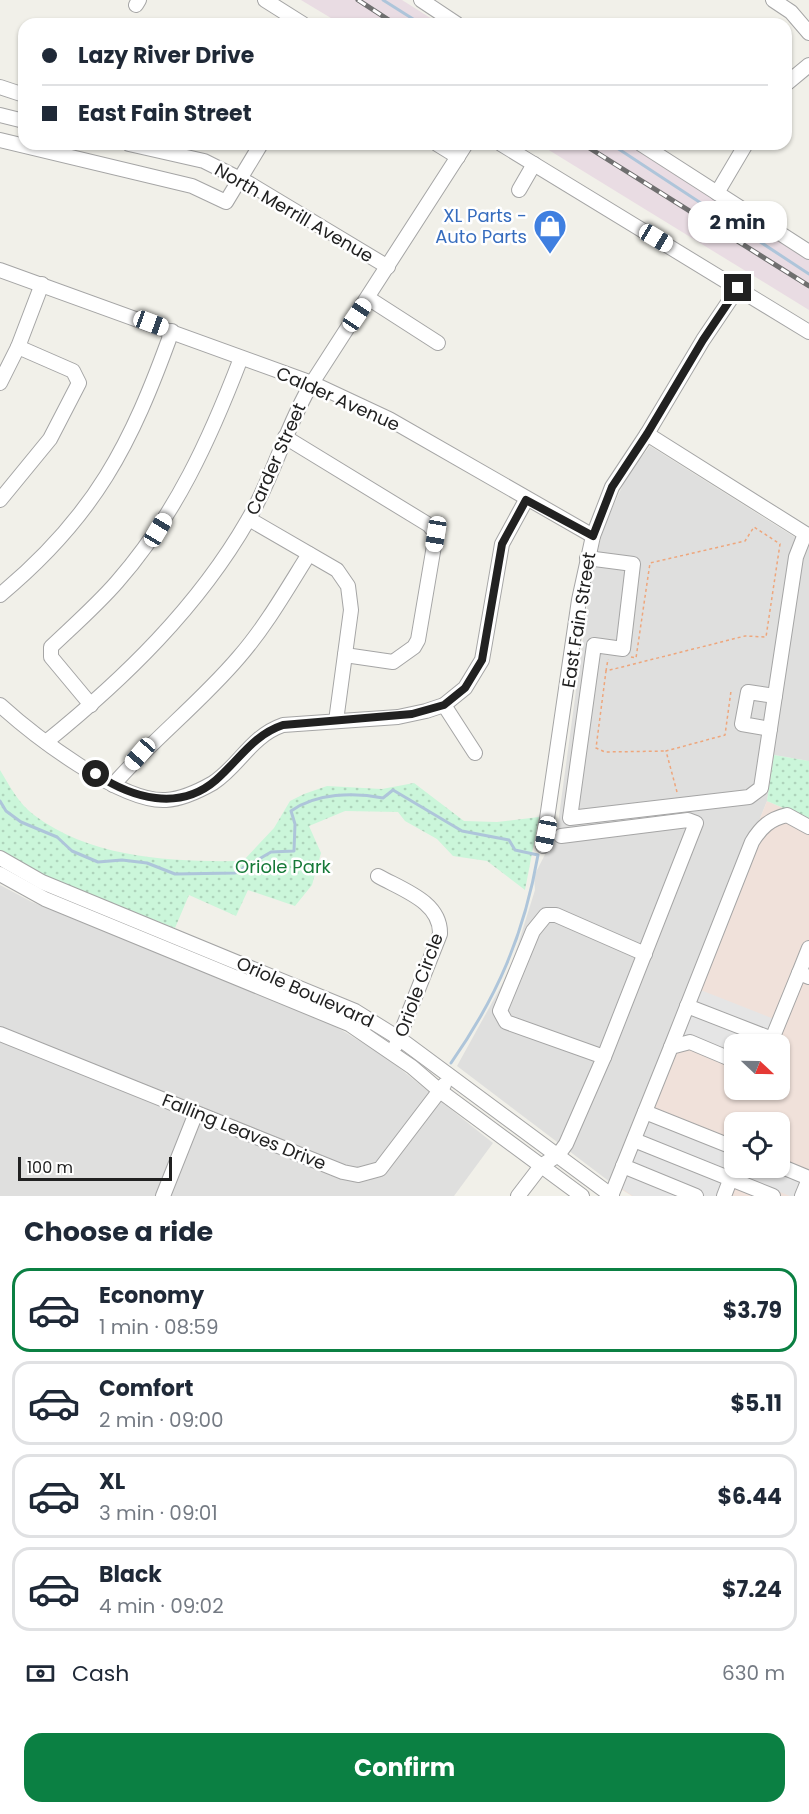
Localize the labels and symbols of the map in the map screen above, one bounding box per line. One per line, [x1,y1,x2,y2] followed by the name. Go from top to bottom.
[210,157,378,268] street label: North Merrill Avenue
[688,201,788,243] callout: 2 min
[435,203,527,249] place label: XL Parts - Auto Parts
[532,208,568,255] shop icon: XL Parts - Auto Parts
[636,221,676,255] car
[724,274,751,301] route end
[339,295,375,335] car
[131,308,171,338] car
[272,360,404,437] street label: Calder Avenue
[240,399,311,519] street label: Carder Street
[141,510,175,550] car
[424,515,448,553] car
[555,550,602,689] street label: East Fain Street
[121,735,159,773] car
[82,760,109,787] route start
[534,815,558,853] car
[235,854,332,879] park label: Oriole Park
[388,929,449,1040] street label: Oriole Circle
[233,950,378,1033] street label: Oriole Boulevard
[724,1034,790,1100] north arrow
[159,1087,330,1176] street label: Falling Leaves Drive
[18,1154,172,1182] scale bar

